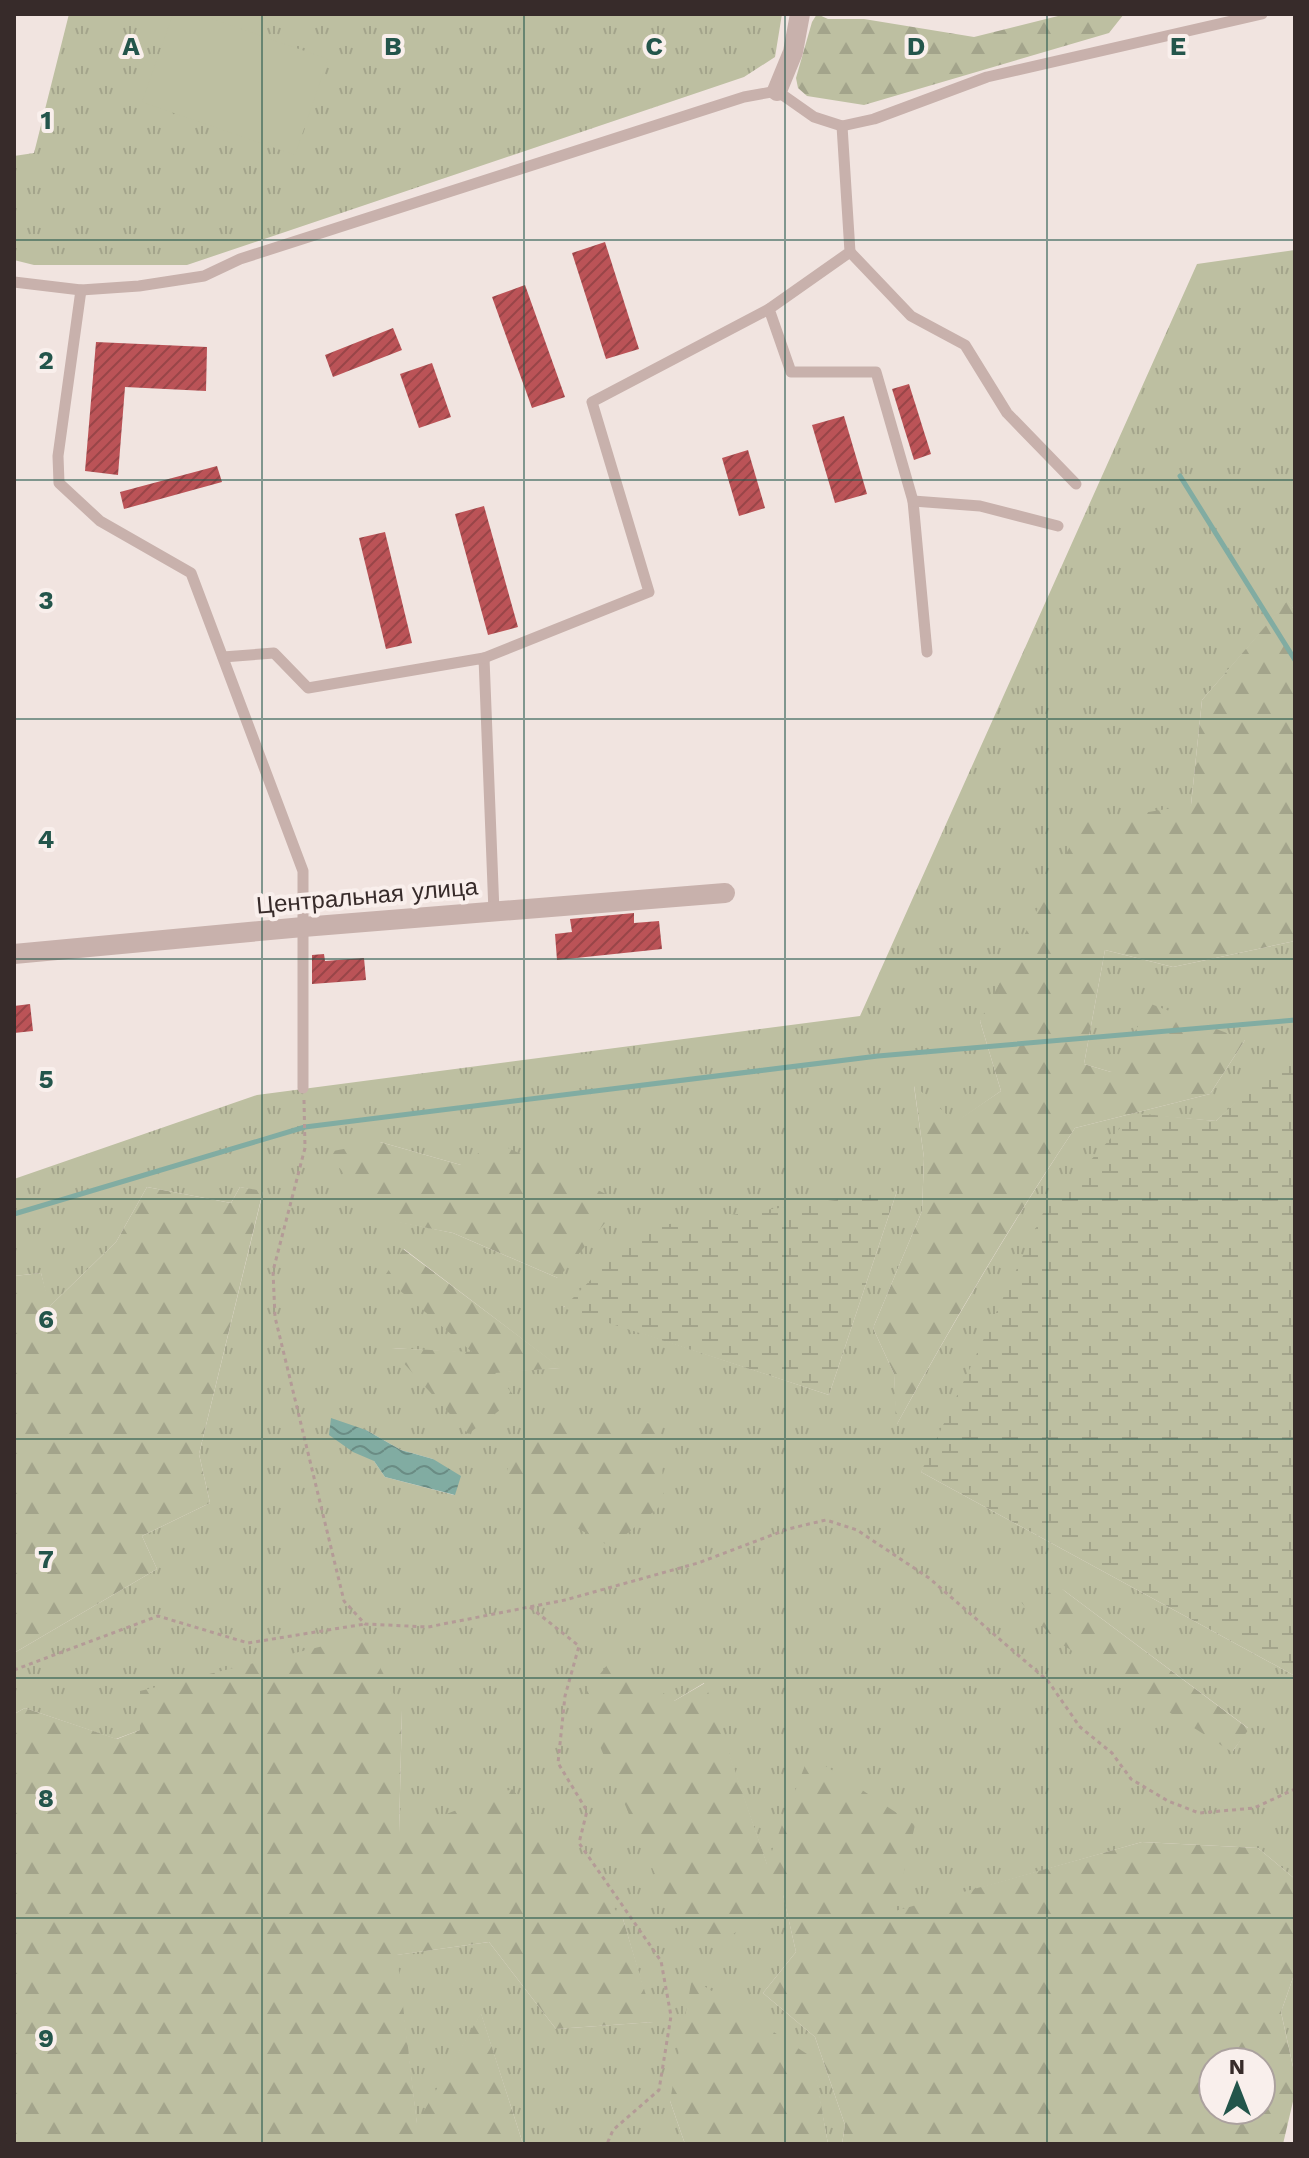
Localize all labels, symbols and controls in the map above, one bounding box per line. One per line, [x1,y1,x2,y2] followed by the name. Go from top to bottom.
[122,31,140,61] text: A
[384,31,402,61] text: B
[645,31,663,61] text: C
[907,31,925,61] text: D
[1170,31,1186,61] text: E
[40,105,52,135] text: 1
[38,345,54,375] text: 2
[38,585,54,615] text: 3
[38,824,55,854] text: 4
[255,872,480,920] street label: Центральная улица
[38,1064,54,1094] text: 5
[38,1304,54,1334] text: 6
[38,1544,54,1574] text: 7
[38,1783,54,1813] text: 8
[38,2023,54,2053] text: 9
[1197,2046,1277,2126] north arrow
[1229,2054,1245,2079] text: N

